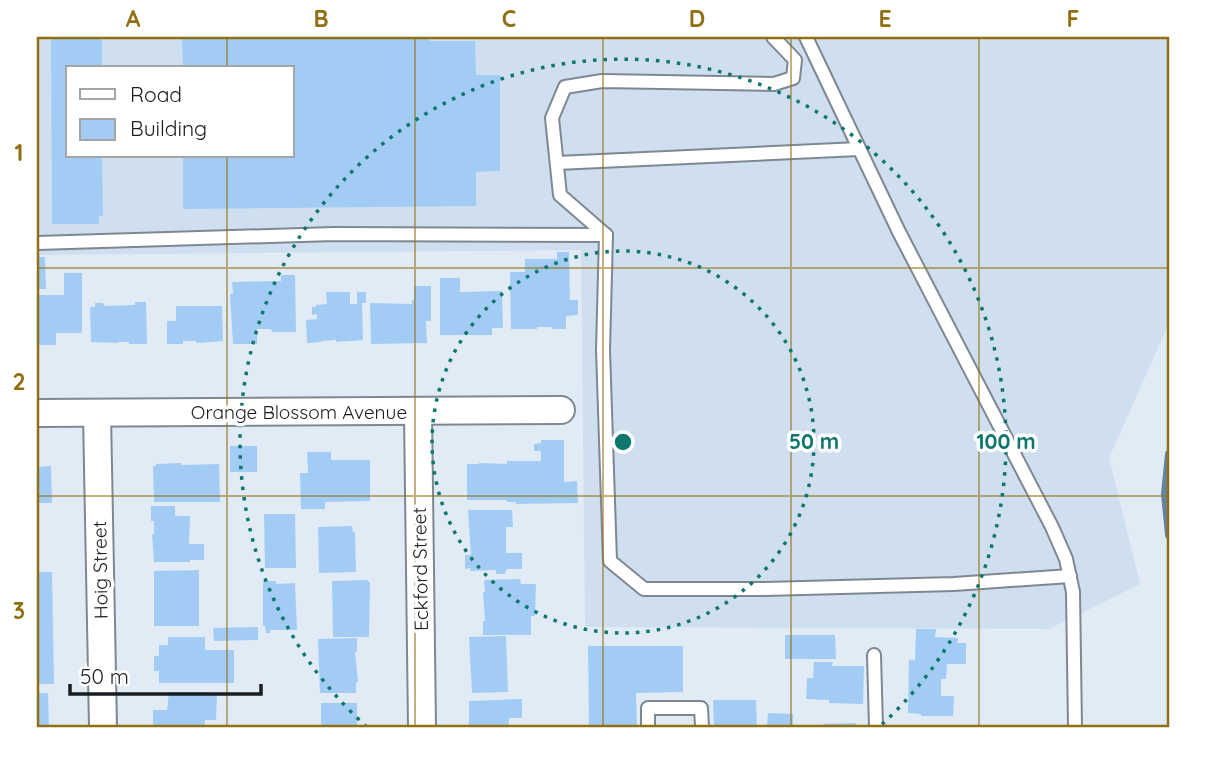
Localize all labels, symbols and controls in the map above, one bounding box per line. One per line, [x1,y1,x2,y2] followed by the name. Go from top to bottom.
[126,4,141,33] text: A
[313,4,329,33] text: B
[502,4,516,33] text: C
[689,4,705,33] text: D
[878,4,892,33] text: E
[1067,4,1079,33] text: F
[66,66,294,158] legend
[130,81,182,107] text: Road
[130,115,207,141] text: Building
[15,138,23,167] text: 1
[12,367,26,396] text: 2
[191,400,407,424] street label: Orange Blossom Avenue
[789,428,839,454] text: 50 m
[976,428,1036,454] text: 100 m
[611,430,635,454] centre of rings
[407,507,433,631] street label: Eckford Street
[87,521,113,619] street label: Hoig Street
[13,596,25,625] text: 3
[70,652,261,696] scale bar
[80,663,129,689] text: 50 m

